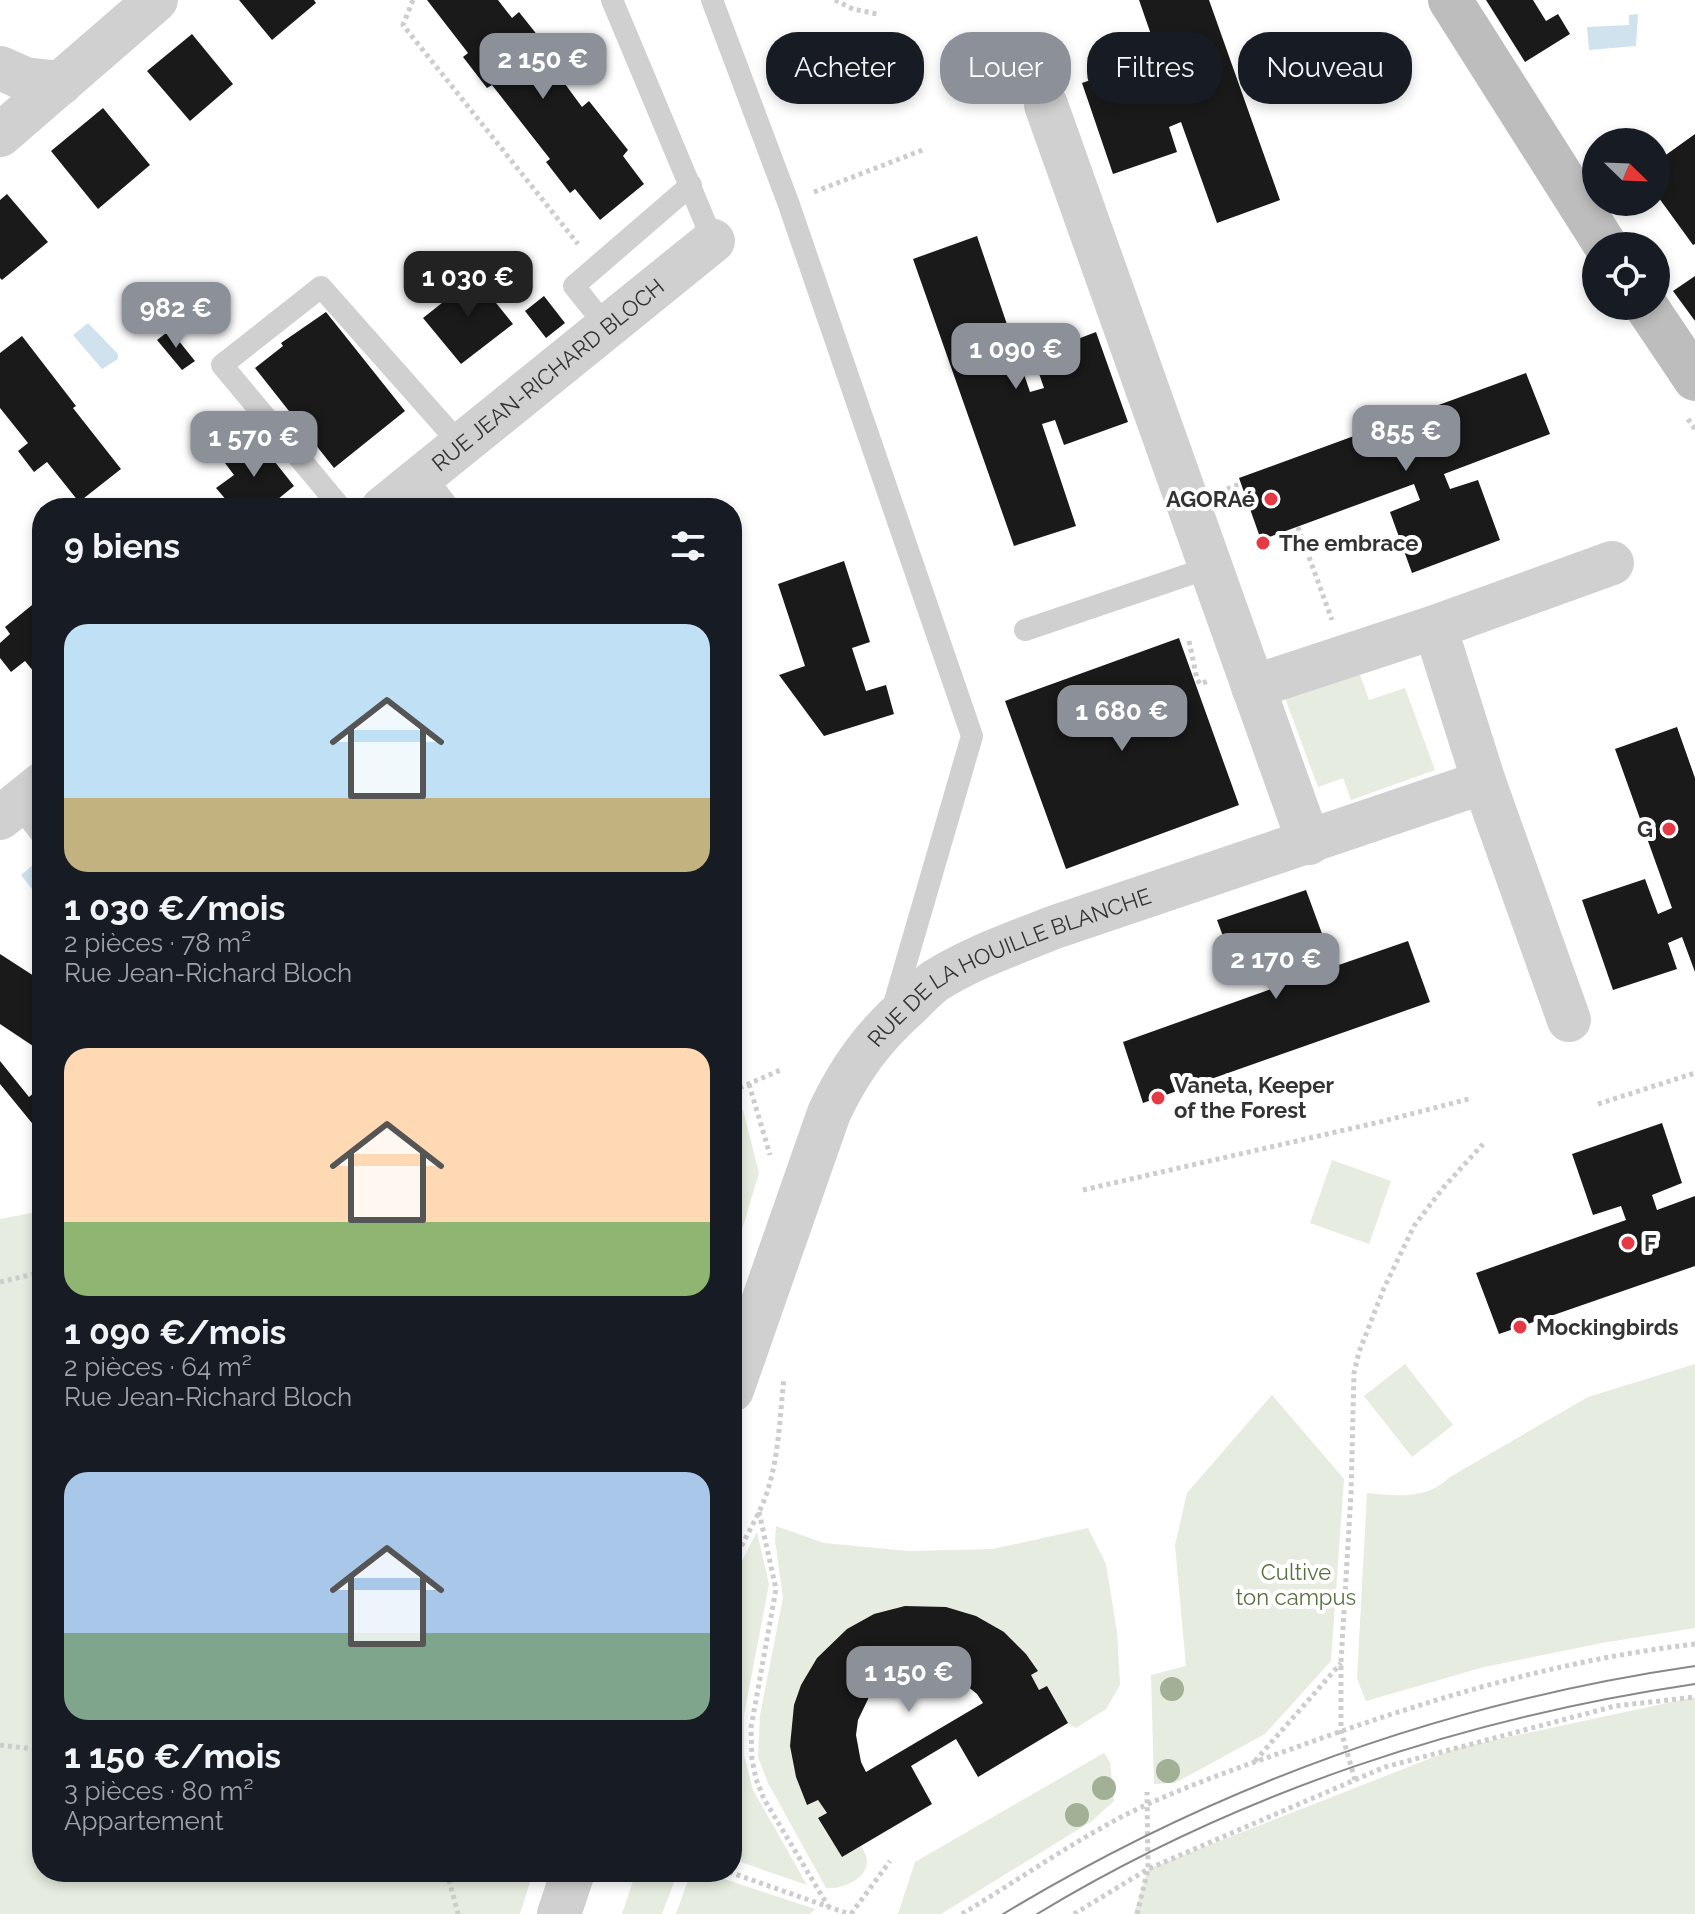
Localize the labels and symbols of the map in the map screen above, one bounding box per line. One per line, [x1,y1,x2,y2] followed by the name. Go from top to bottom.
[469,33,617,101] pin: 2 150 €
[1582,128,1670,216] north arrow
[394,251,542,319] pin: 1 030 €
[426,273,669,476] street label: RUE JEAN-RICHARD BLOCH
[120,282,232,350] pin: 982 €
[942,323,1090,391] pin: 1 090 €
[1350,405,1462,473] pin: 855 €
[180,411,328,479] pin: 1 570 €
[1166,486,1255,512] place label: AGORAé
[1262,490,1280,508] marker: AGORAé
[1279,530,1419,556] place label: The embrace
[1254,534,1272,552] marker: The embrace
[1048,685,1196,753] pin: 1 680 €
[1637,816,1653,842] place label: G
[1660,820,1678,838] marker: G
[862,883,1154,1052] street label: RUE DE LA HOUILLE BLANCHE
[1202,933,1350,1001] pin: 2 170 €
[1174,1072,1334,1123] place label: Vaneta, Keeper of the Forest
[1149,1089,1167,1107] marker: Vaneta, Keeper of the Forest
[1644,1230,1657,1256] place label: F
[1619,1234,1637,1252] marker: F
[1536,1314,1679,1340] place label: Mockingbirds
[1511,1318,1529,1336] marker: Mockingbirds
[1236,1559,1356,1610] park label: Cultive ton campus
[835,1646,983,1714] pin: 1 150 €

